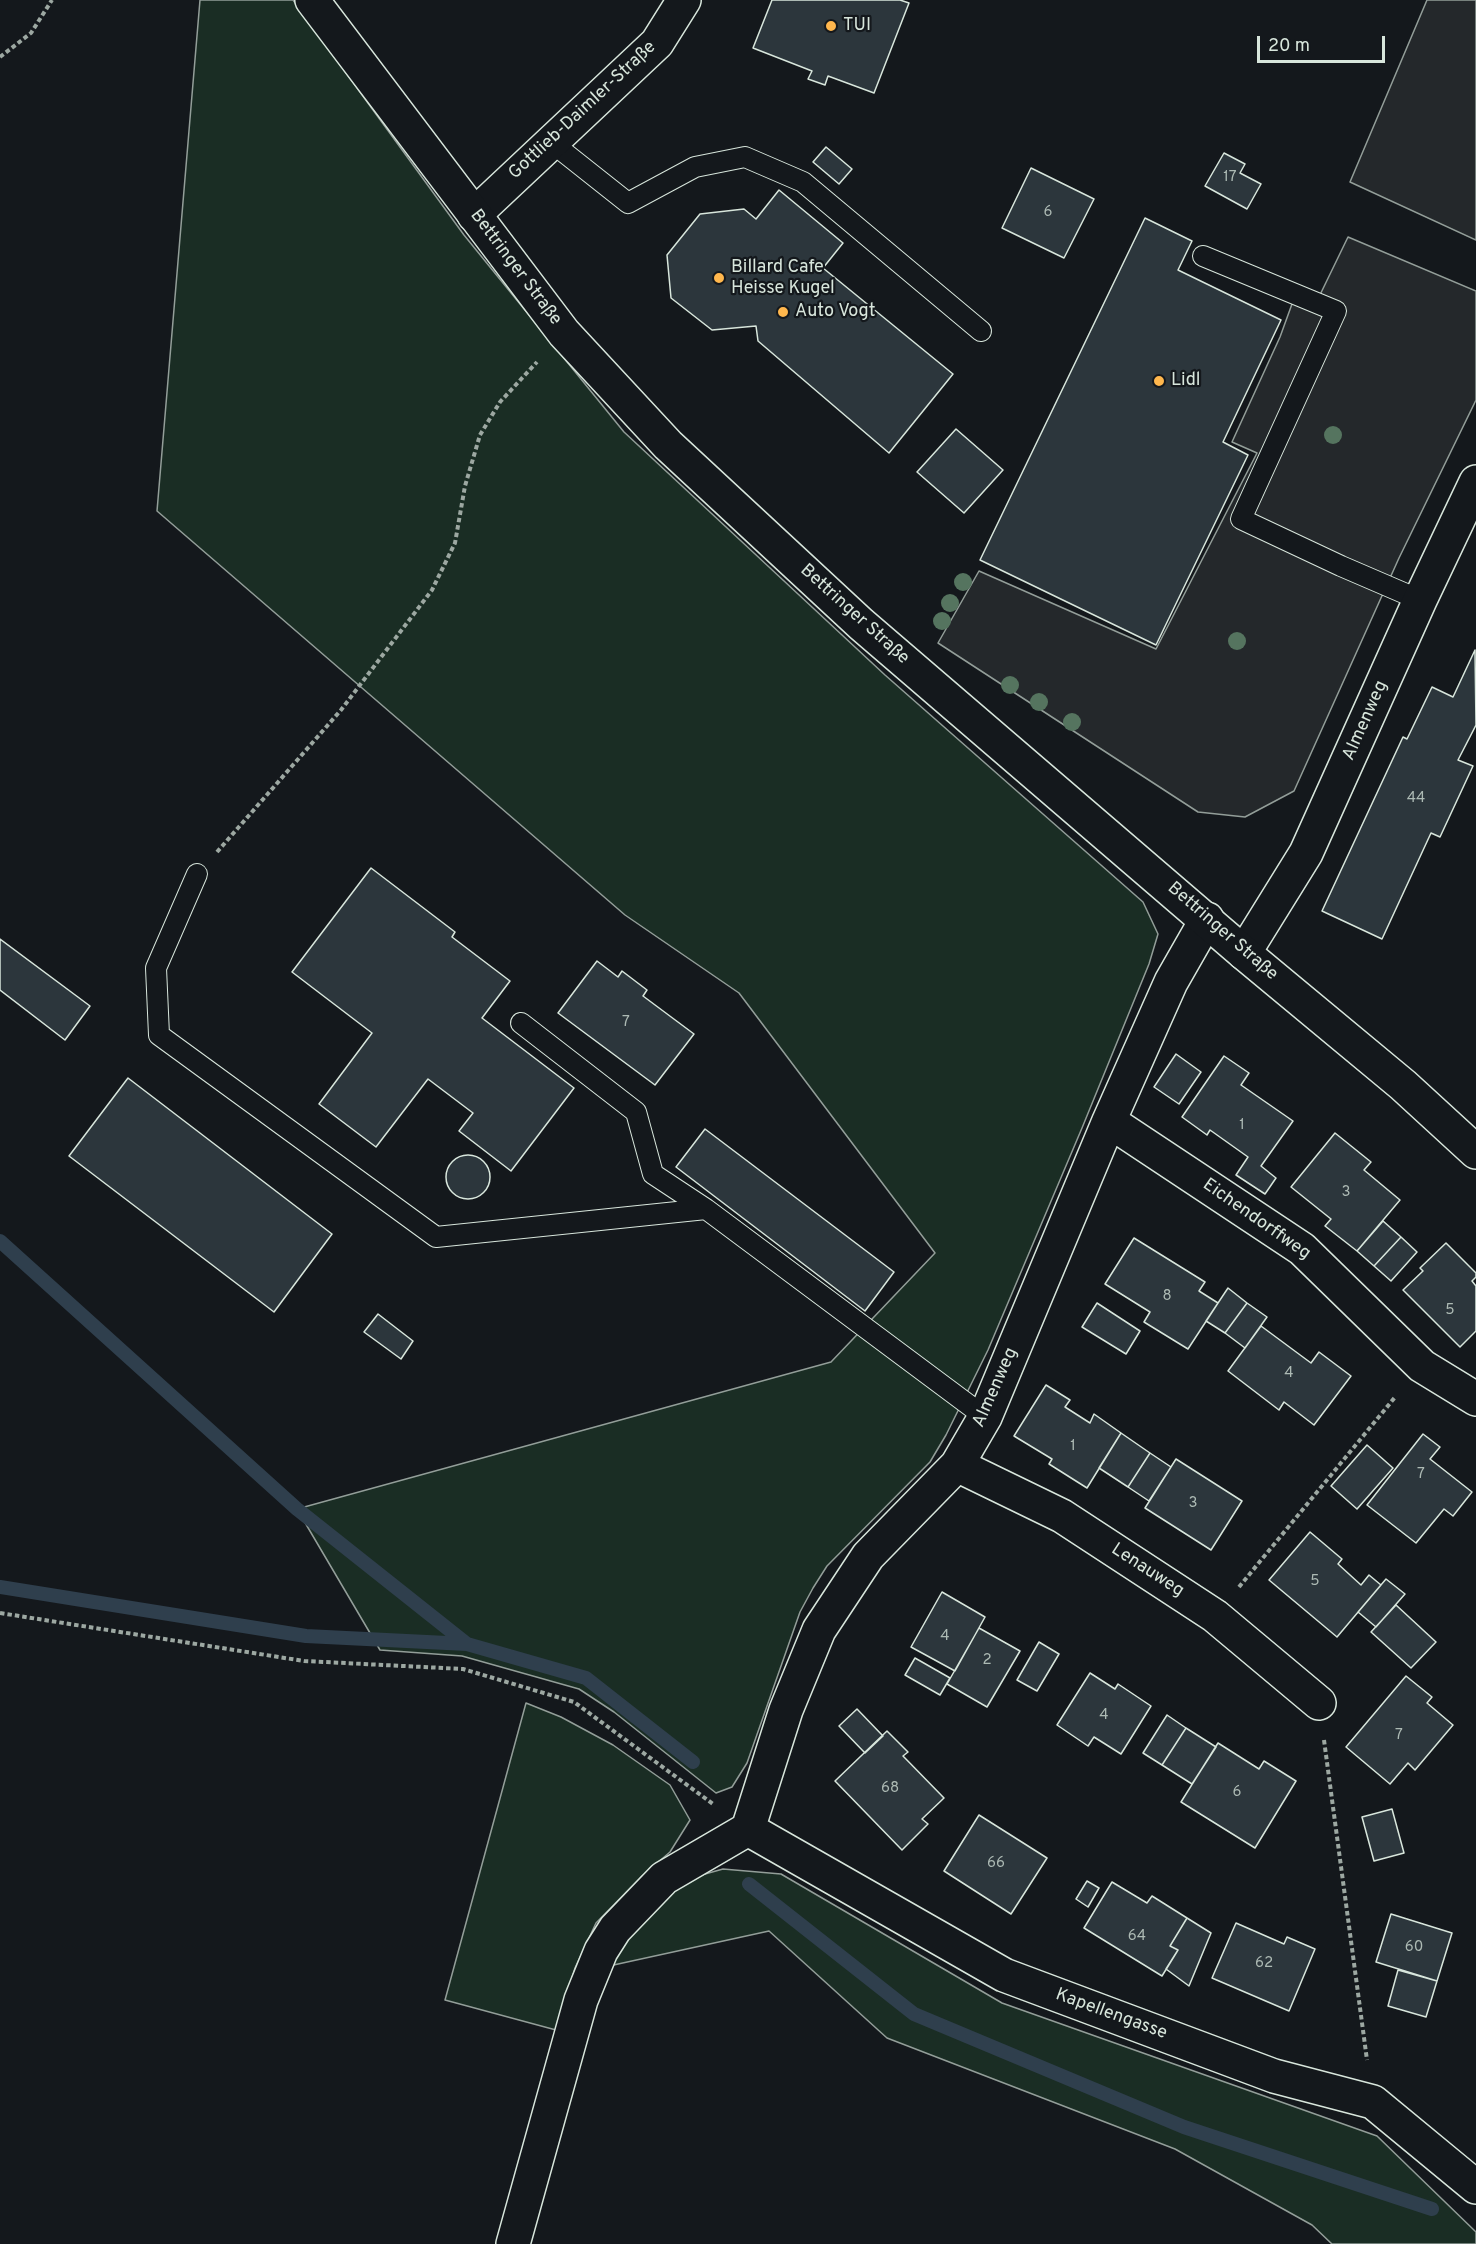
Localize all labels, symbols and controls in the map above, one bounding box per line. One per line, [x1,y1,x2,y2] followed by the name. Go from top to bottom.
[843,15,871,37] place label: TUI
[824,19,838,33] marker: TUI
[1260,24,1388,62] scale bar
[1268,35,1310,58] text: 20 m
[505,37,661,185] street label: Gottlieb-Daimler-Straße
[1223,169,1237,187] house number: 17
[1044,204,1052,222] house number: 6
[464,206,566,330] street label: Bettringer Straße
[731,257,835,300] place label: Billard Cafe Heisse Kugel
[712,271,726,285] marker: Billard Cafe Heisse Kugel
[795,301,875,323] place label: Auto Vogt
[776,305,790,319] marker: Auto Vogt
[1171,370,1200,392] place label: Lidl
[1152,374,1166,388] marker: Lidl
[795,560,913,670] street label: Bettringer Straße
[1339,678,1393,764] street label: Almenweg
[1407,790,1425,808] house number: 44
[1162,878,1282,986] street label: Bettringer Straße
[622,1014,630,1032] house number: 7
[1239,1117,1245,1135] house number: 1
[1198,1175,1314,1265] street label: Eichendorffweg
[1341,1184,1351,1202] house number: 3
[1162,1288,1172,1306] house number: 8
[1445,1302,1455,1320] house number: 5
[969,1345,1023,1431] street label: Almenweg
[1284,1365,1294,1383] house number: 4
[1070,1438,1076,1456] house number: 1
[1417,1466,1425,1484] house number: 7
[1188,1495,1198,1513] house number: 3
[1106,1539,1188,1603] street label: Lenauweg
[1310,1573,1320,1591] house number: 5
[940,1628,950,1646] house number: 4
[982,1652,992,1670] house number: 2
[1099,1707,1109,1725] house number: 4
[1395,1727,1403,1745] house number: 7
[881,1780,899,1798] house number: 68
[1233,1784,1241,1802] house number: 6
[987,1855,1005,1873] house number: 66
[1128,1928,1146,1946] house number: 64
[1405,1939,1423,1957] house number: 60
[1255,1955,1273,1973] house number: 62
[1052,1985,1170,2045] street label: Kapellengasse

